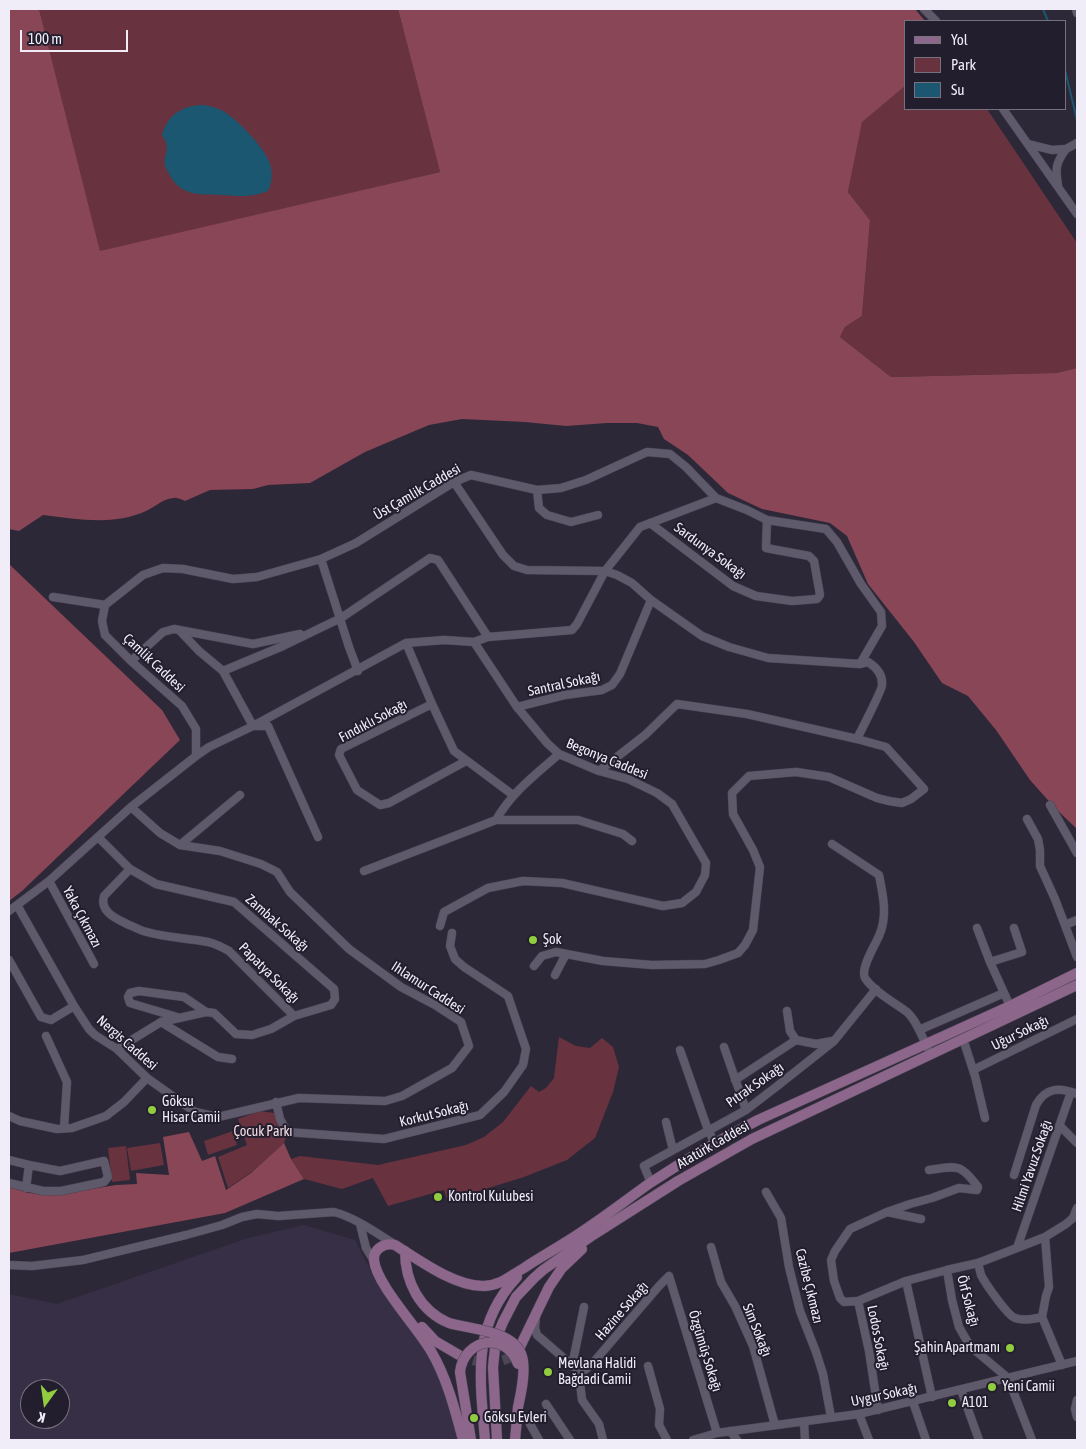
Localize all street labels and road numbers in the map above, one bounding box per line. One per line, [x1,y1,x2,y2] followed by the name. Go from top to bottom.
[371,460,463,524] street label: Üst Çamlik Caddesi
[671,519,749,583] street label: Sardunya Sokağı
[120,630,188,696] street label: Çamlik Caddesi
[526,668,602,700] street label: Santral Sokağı
[336,696,410,746] street label: Fındıklı Sokağı
[564,735,650,783] street label: Begonya Caddesi
[59,883,105,951] street label: Yaka Çıkmazı
[242,891,312,955] street label: Zambak Sokağı
[235,939,303,1007] street label: Papatya Sokağı
[388,958,468,1018] street label: Ihlamur Caddesi
[93,1012,161,1074] street label: Nergis Caddesi
[989,1012,1051,1054] street label: Uğur Sokağı
[723,1059,787,1111] street label: Pıtrak Sokağı
[398,1097,470,1131] street label: Korkut Sokağı
[674,1117,752,1173] street label: Atatürk Caddesi
[1008,1118,1056,1214] street label: Hilmi Yavuz Sokağı
[792,1247,826,1325] street label: Cazibe Çıkmazı
[953,1274,983,1328] street label: Örf Sokağı
[592,1278,652,1344] street label: Hazine Sokaḡı
[739,1301,775,1359] street label: Sim Sokağı
[863,1304,893,1372] street label: Lodos Sokağı
[685,1308,725,1394] street label: Özgümüş Sokağı
[849,1380,919,1410] street label: Uygur Sokağı

